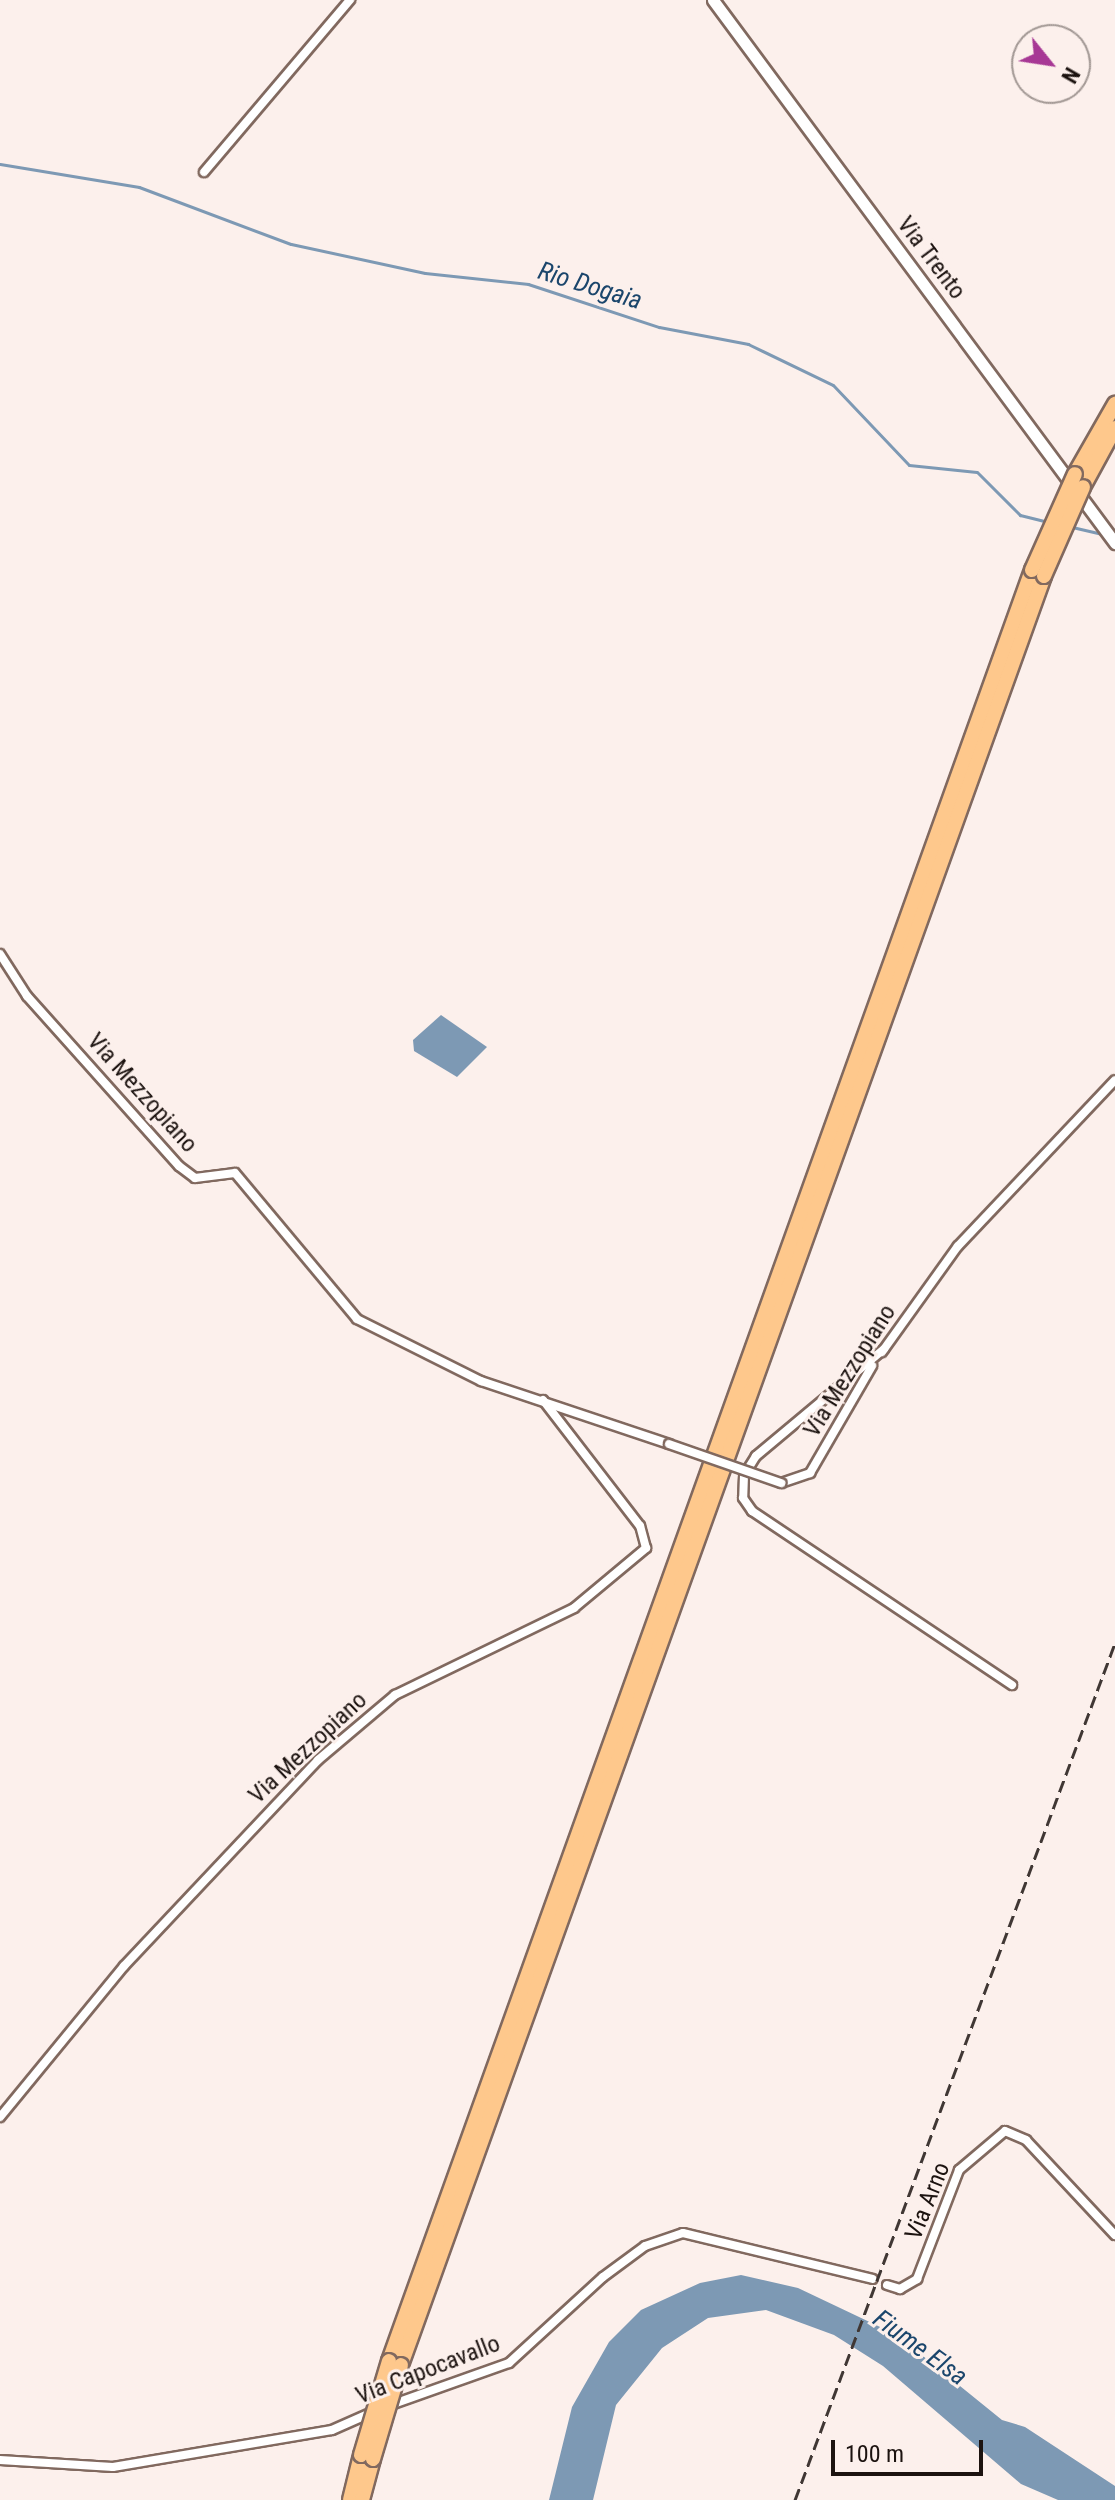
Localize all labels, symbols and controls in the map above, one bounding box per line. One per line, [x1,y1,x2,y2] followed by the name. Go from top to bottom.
[1011,24,1091,104] north arrow
[1056,63,1085,87] text: N
[890,211,972,305] street label: Via Trento
[534,255,646,317] water label: Rio Dogaia
[81,1027,203,1159] street label: Via Mezzopiano
[798,1299,902,1443] street label: Via Mezzopiano
[243,1686,373,1810] street label: Via Mezzopiano
[900,2158,956,2244] street label: Via Arno
[867,2303,973,2393] water label: Fiume Elsa
[352,2329,504,2411] street label: Via Capocavallo
[835,2424,987,2474] scale bar
[845,2440,904,2468] text: 100 m

